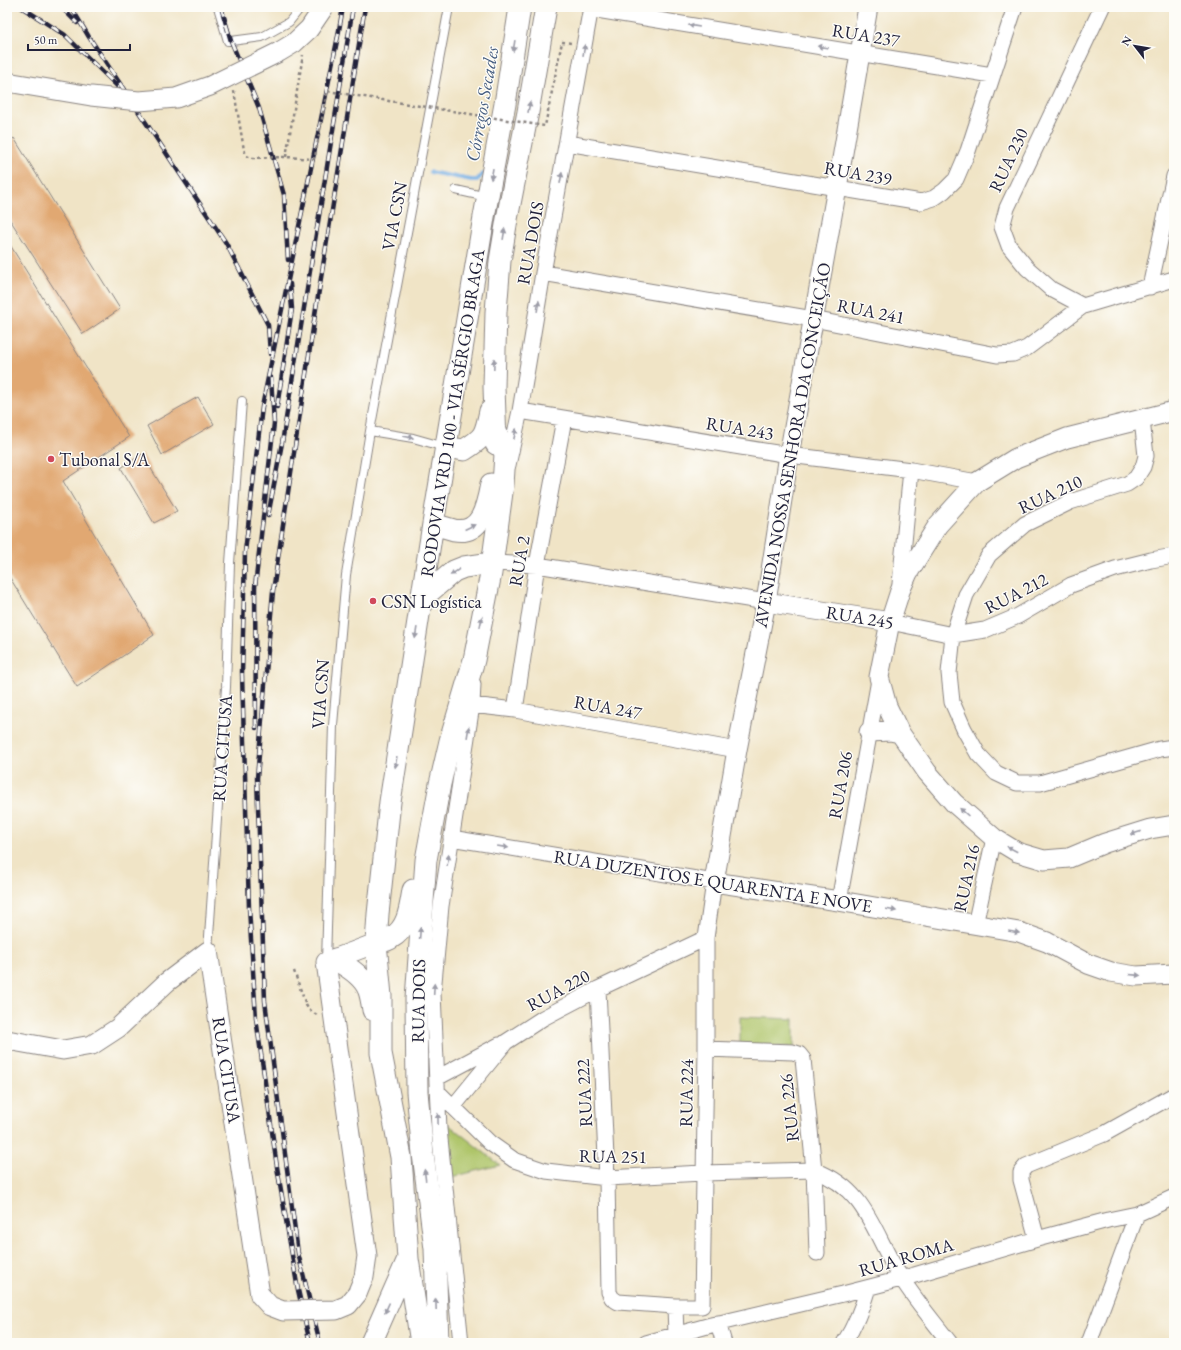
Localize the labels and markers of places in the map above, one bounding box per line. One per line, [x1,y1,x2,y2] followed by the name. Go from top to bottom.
[59,448,150,471] place label: Tubonal S/A
[46,454,56,464] marker: Tubonal S/A
[381,590,483,613] place label: CSN Logística
[368,596,378,606] marker: CSN Logística

